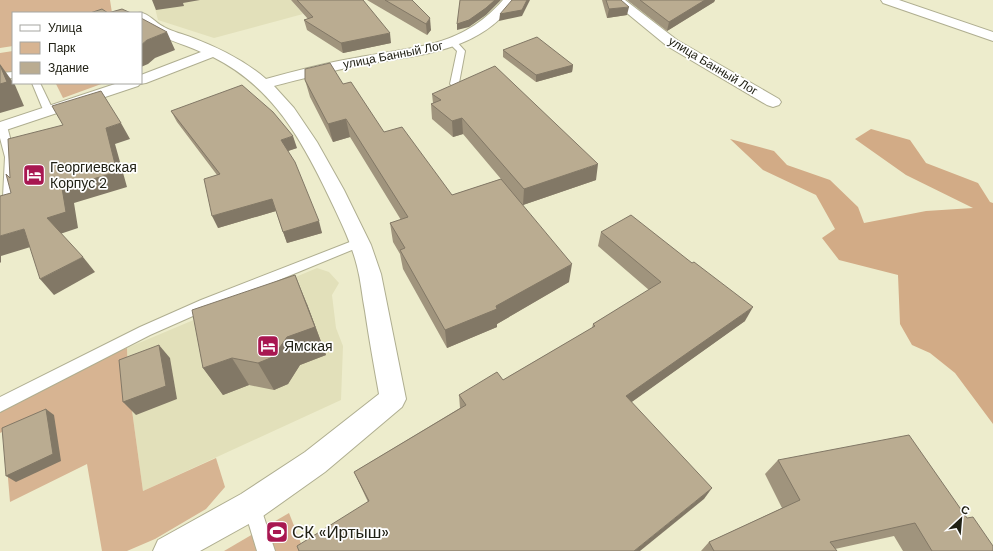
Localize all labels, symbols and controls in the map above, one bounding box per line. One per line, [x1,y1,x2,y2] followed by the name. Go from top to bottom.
[12,12,142,84] legend
[48,20,82,36] text: Улица
[665,33,761,99] street label: улица Банный Лог
[342,37,445,73] street label: улица Банный Лог
[48,40,76,56] text: Парк
[48,60,89,76] text: Здание
[50,158,137,192] place label: Георгиевская Корпус 2
[21,162,47,188] hotel icon: Георгиевская Корпус 2
[255,333,281,359] hotel icon: Ямская
[284,337,333,355] place label: Ямская
[941,499,981,539] north arrow
[959,502,972,518] text: С
[264,519,290,545] sports icon: СК «Иртыш»
[292,521,389,543] place label: СК «Иртыш»

